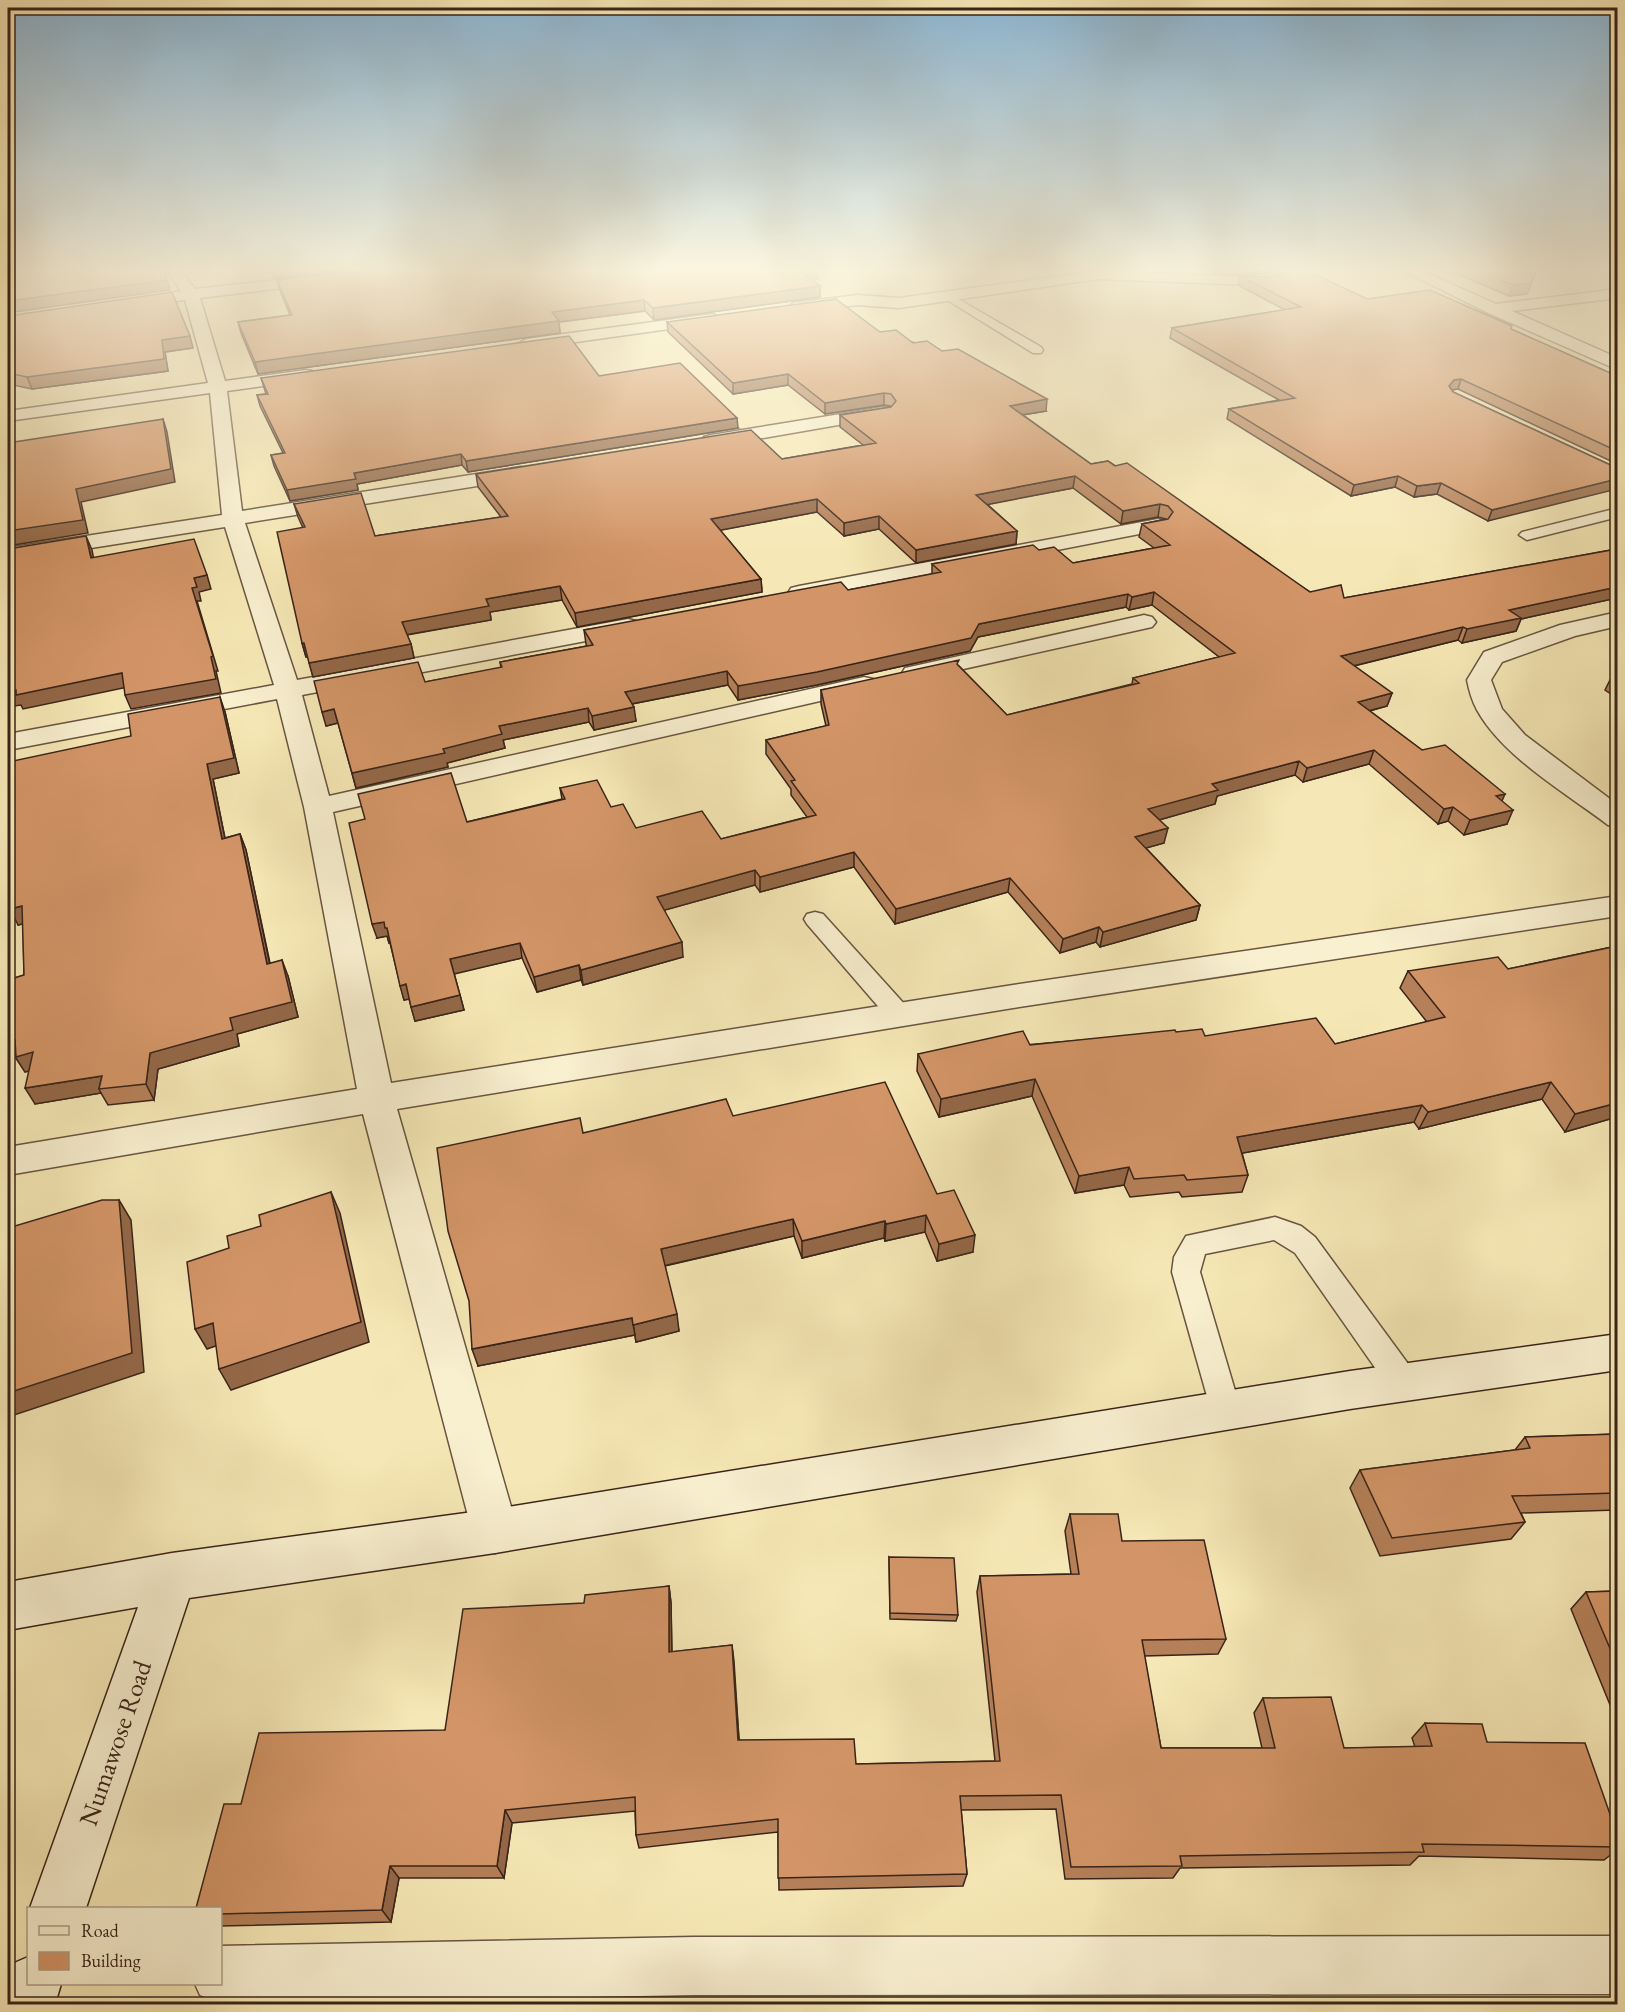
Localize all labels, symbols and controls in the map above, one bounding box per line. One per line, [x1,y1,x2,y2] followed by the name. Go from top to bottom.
[71,1655,159,1830] street label: Numawose Road
[27,1907,222,1985] legend
[81,1919,120,1942] text: Road
[81,1949,141,1972] text: Building

